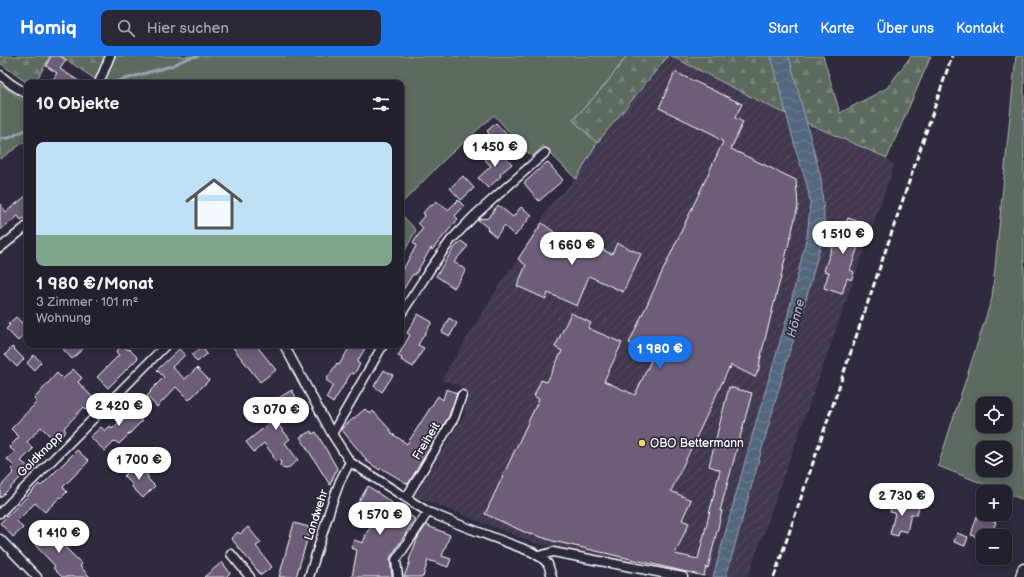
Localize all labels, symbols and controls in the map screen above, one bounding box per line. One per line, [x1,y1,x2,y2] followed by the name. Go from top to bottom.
[101,10,381,46] search box
[20,17,77,40] text: Homiq
[115,17,137,39] icon: search
[147,19,229,38] text: Hier suchen
[768,20,798,37] text: Start
[820,20,854,37] text: Karte
[876,20,934,37] text: Über uns
[956,20,1004,37] text: Kontakt
[370,93,392,115] icon: filters
[36,94,119,114] text: 10 Objekte
[458,134,532,168] pin: 1 450 €
[472,139,518,155] text: 1 450 €
[178,168,250,240] icon: home
[806,221,880,255] pin: 1 510 €
[821,226,865,242] text: 1 510 €
[535,232,609,266] pin: 1 660 €
[549,237,595,253] text: 1 660 €
[36,274,153,294] text: 1 980 €/Monat
[36,294,138,310] text: 3 Zimmer · 101 m²
[783,297,809,339] water label: Hönne
[36,310,91,326] text: Wohnung
[623,336,697,370] pin: 1 980 €
[637,341,683,357] text: 1 980 €
[82,393,156,427] pin: 2 420 €
[239,397,313,431] pin: 3 070 €
[976,397,1012,565] map controls
[976,397,1012,433] button: locate
[95,398,143,414] text: 2 420 €
[252,402,300,418] text: 3 070 €
[409,419,444,463] street label: Freiheit
[14,428,66,480] street label: Goldknapp
[650,436,744,451] place label: OBO Bettermann
[637,438,647,448] marker: OBO Bettermann
[976,441,1012,477] button: layers
[102,447,176,481] pin: 1 700 €
[116,452,162,468] text: 1 700 €
[865,483,939,517] pin: 2 730 €
[976,485,1012,521] button: +
[301,487,332,542] street label: Landwehr
[878,488,926,504] text: 2 730 €
[343,502,417,536] pin: 1 570 €
[357,507,403,523] text: 1 570 €
[22,520,96,554] pin: 1 410 €
[37,525,81,541] text: 1 410 €
[976,529,1012,565] button: −

